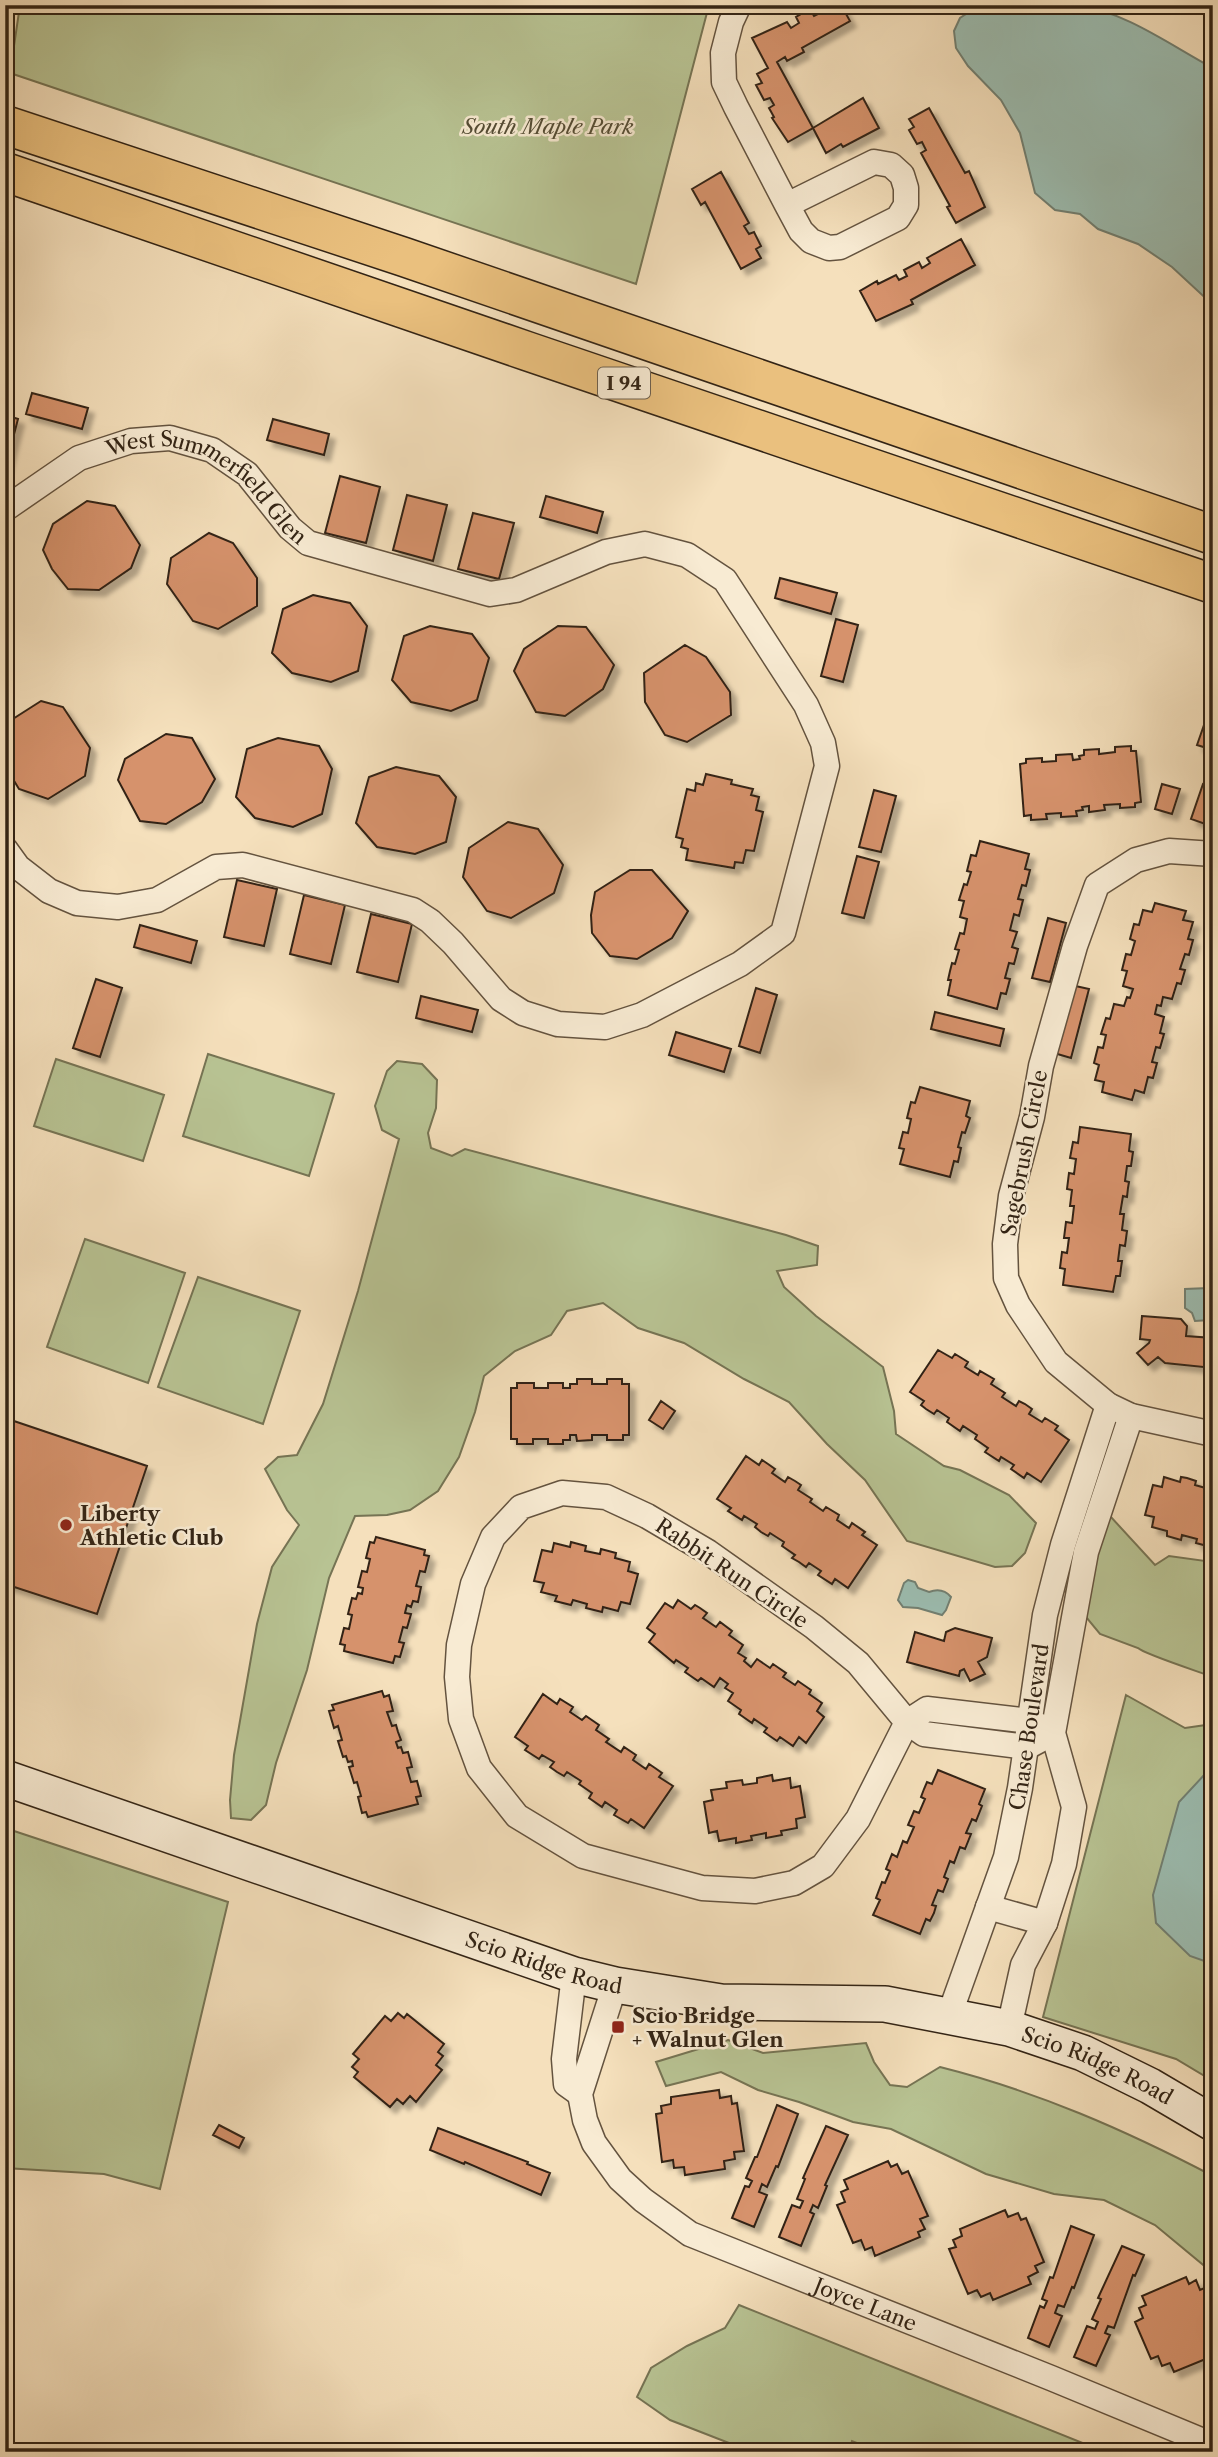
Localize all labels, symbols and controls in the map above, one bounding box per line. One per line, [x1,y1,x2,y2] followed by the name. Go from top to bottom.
[461,114,633,139] park label: South Maple Park
[598,368,650,398] road number: I 94
[102,425,312,549] street label: West Summerfield Glen
[996,1068,1052,1238] street label: Sagebrush Circle
[79,1501,223,1550] place label: Liberty Athletic Club
[651,1513,813,1633] street label: Rabbit Run Circle
[58,1517,74,1533] marker: Liberty Athletic Club
[1003,1642,1053,1813] street label: Chase Boulevard
[462,1926,624,1999] street label: Scio Ridge Road
[632,2003,784,2052] place label: Scio Bridge + Walnut Glen
[610,2019,626,2035] marker: Scio Bridge + Walnut Glen
[1019,2021,1178,2109] street label: Scio Ridge Road
[807,2271,920,2336] street label: Joyce Lane

